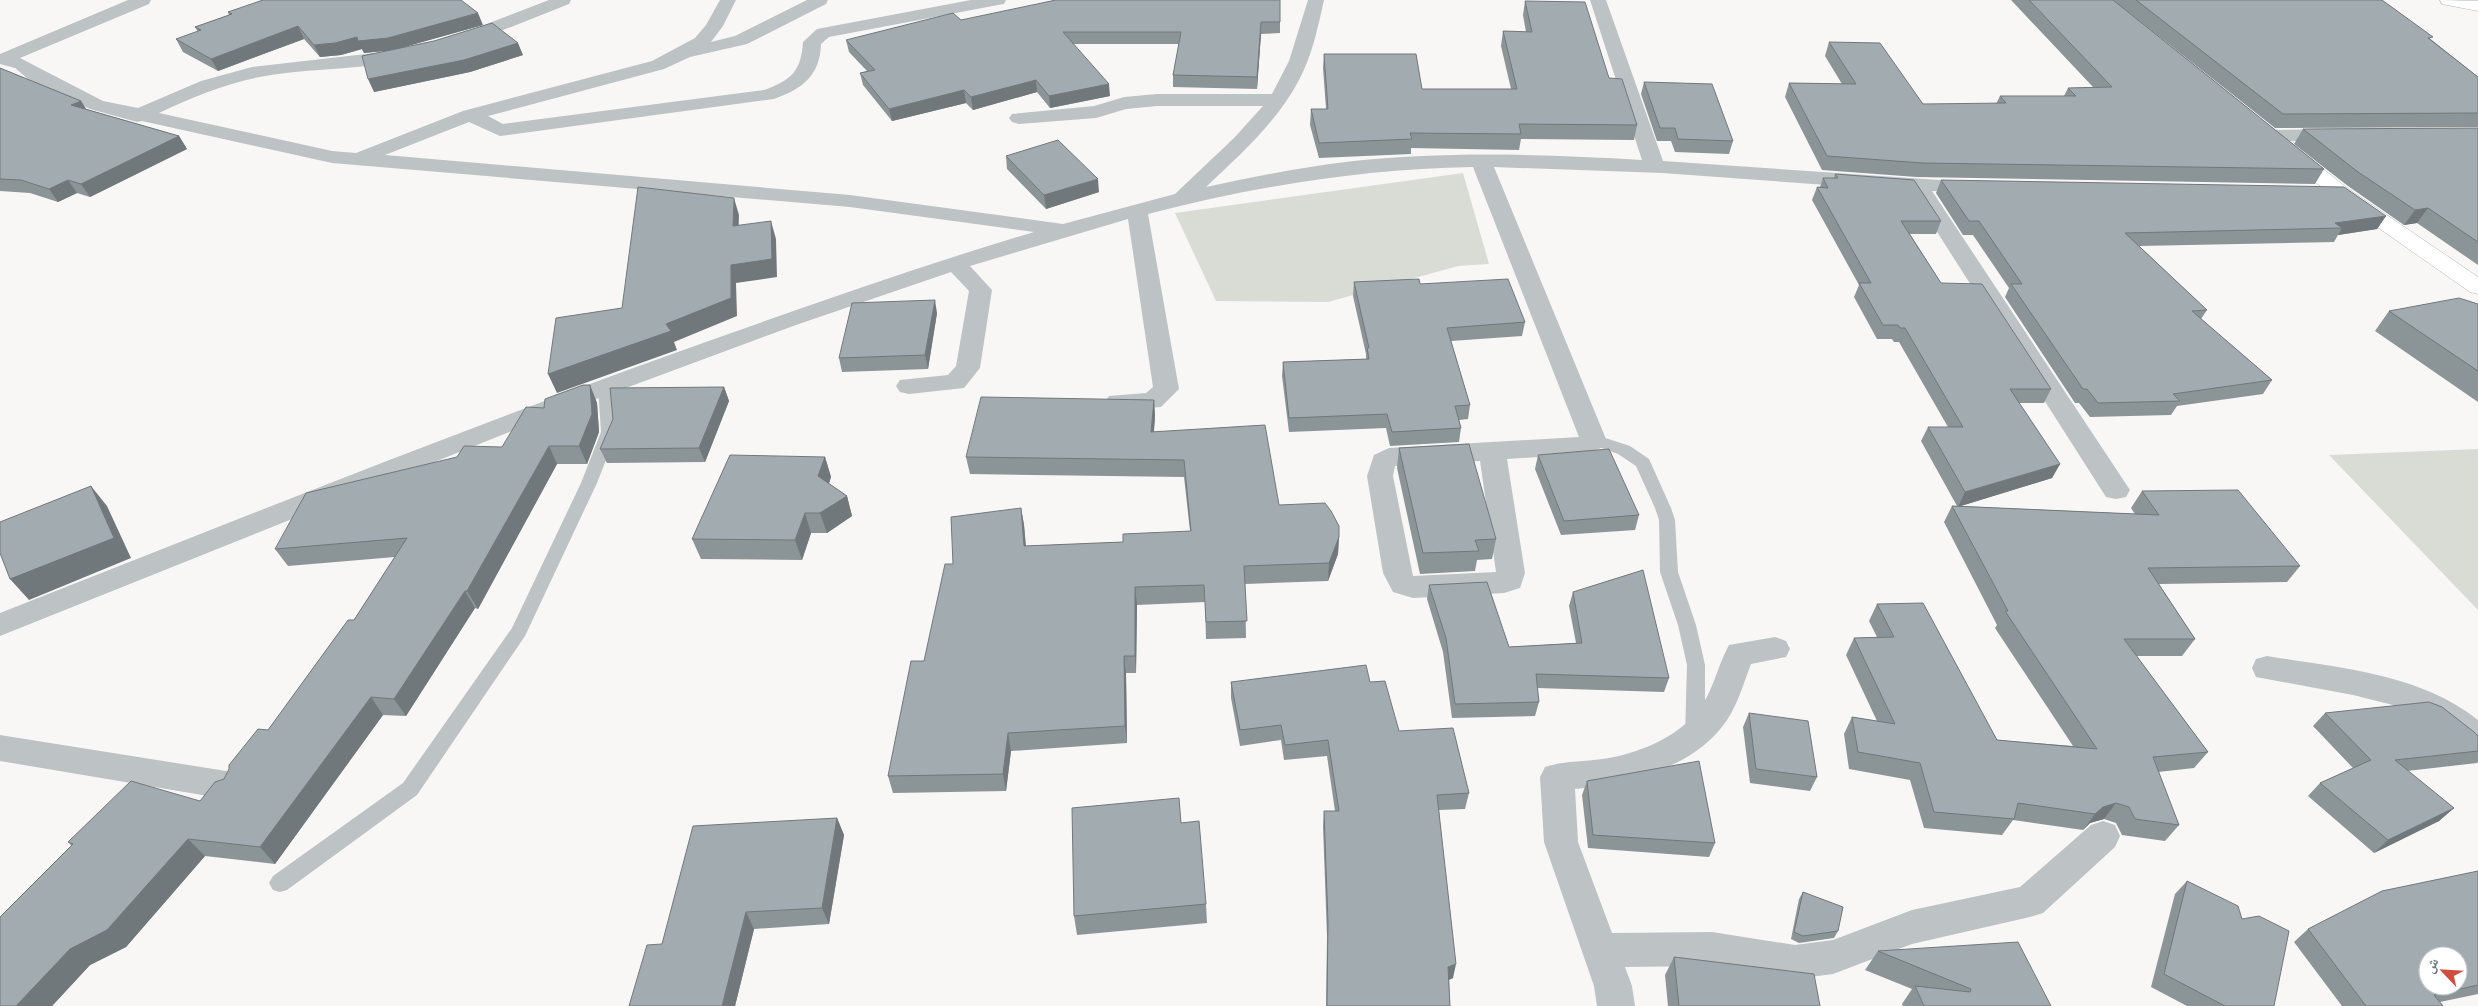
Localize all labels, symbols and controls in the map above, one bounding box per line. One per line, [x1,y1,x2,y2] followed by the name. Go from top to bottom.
[2418,946,2468,996] north arrow
[2420,955,2443,976] text: ش

